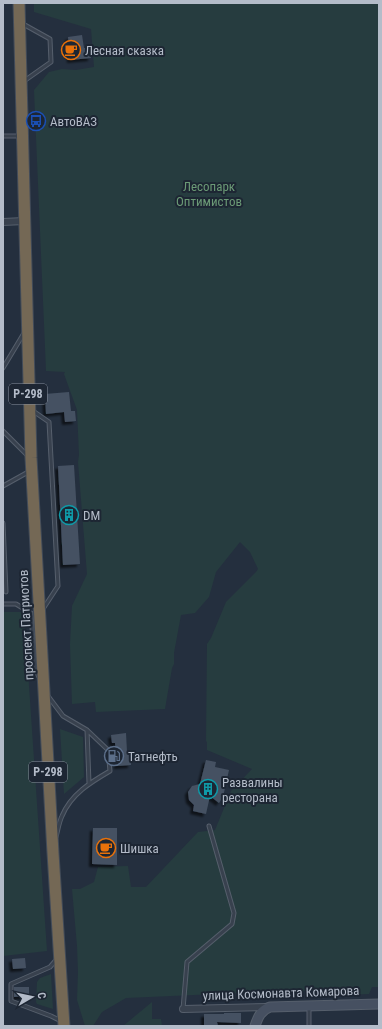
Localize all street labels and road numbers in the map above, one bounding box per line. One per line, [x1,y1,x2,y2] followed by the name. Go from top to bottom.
[9,384,47,404] road number: Р-298
[16,569,36,681] street label: проспект Патриотов
[29,762,67,782] road number: Р-298
[202,983,360,1003] street label: улица Космонавта Комарова

